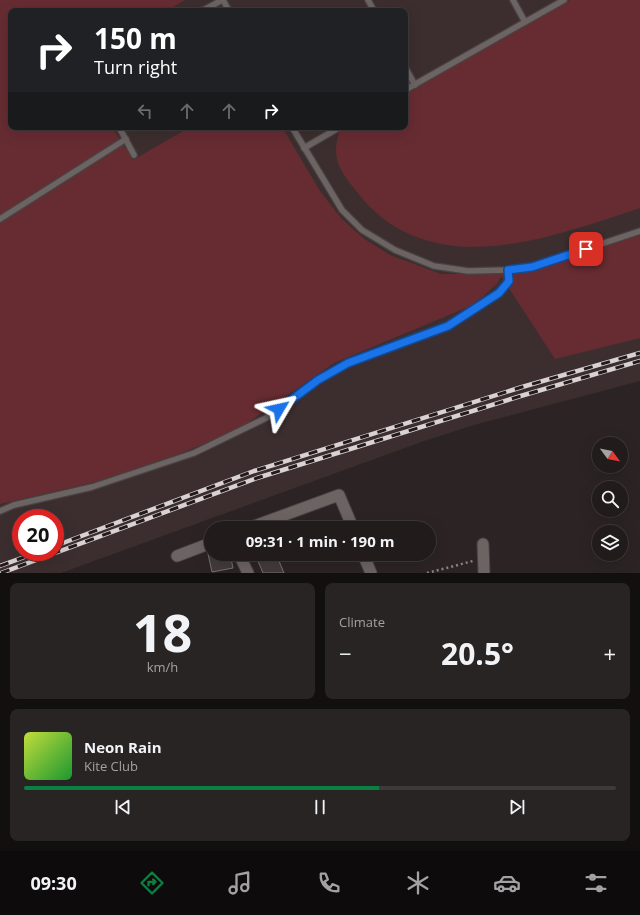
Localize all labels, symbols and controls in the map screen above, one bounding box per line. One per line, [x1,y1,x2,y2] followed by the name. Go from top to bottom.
[94,19,177,57] text: 150 m
[28,24,80,76] icon: right
[94,55,177,79] text: Turn right
[134,100,156,122] icon: left
[176,100,198,122] icon: ahead
[218,100,240,122] icon: ahead
[260,100,282,122] icon: right
[569,232,603,266] pin
[575,238,597,260] icon: arrive
[258,388,300,430] position arrow
[592,437,628,473] north arrow
[592,437,628,561] map controls
[592,481,628,517] button: search
[12,509,64,561] speed limit sign: 20
[592,525,628,561] button: layers
[246,531,394,551] text: 09:31 · 1 min · 190 m
[133,596,192,667] text: 18
[339,613,385,631] text: Climate
[441,633,514,674] text: 20.5°
[339,638,352,668] text: −
[603,638,616,668] text: +
[147,658,178,676] text: km/h
[84,737,162,757] text: Neon Rain
[84,757,138,775] text: Kite Club
[112,796,134,818] icon: previous
[309,796,331,818] icon: pause
[506,796,528,818] icon: next
[138,869,166,897] icon: directions
[226,869,254,897] icon: music
[315,869,343,897] icon: phone
[404,869,432,897] icon: climate
[493,869,521,897] icon: car
[582,869,610,897] icon: filters
[30,871,77,895] text: 09:30

